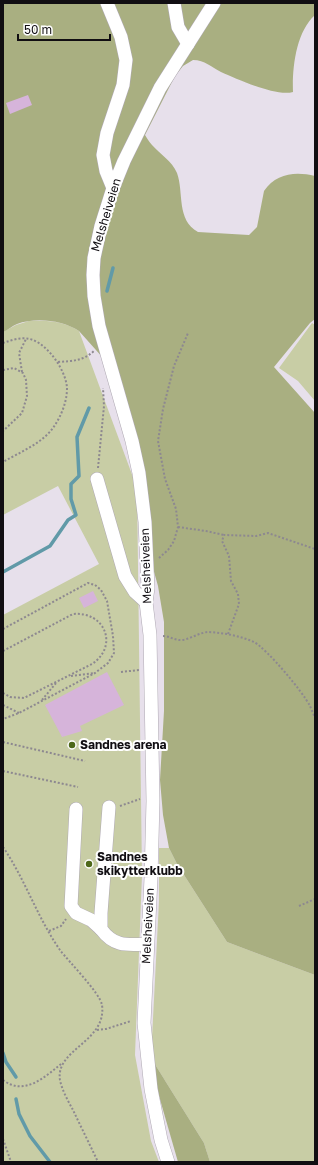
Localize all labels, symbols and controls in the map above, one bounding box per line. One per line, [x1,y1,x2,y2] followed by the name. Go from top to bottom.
[18,16,110,42] scale bar
[24,22,52,37] text: 50 m
[87,176,124,253] street label: Melsheiveien
[137,528,154,604] street label: Melsheiveien
[80,737,167,752] place label: Sandnes arena
[67,740,77,750] marker: Sandnes arena
[97,849,183,878] place label: Sandnes skikytterklubb
[84,859,94,869] marker: Sandnes skikytterklubb
[138,888,157,964] street label: Melsheiveien

